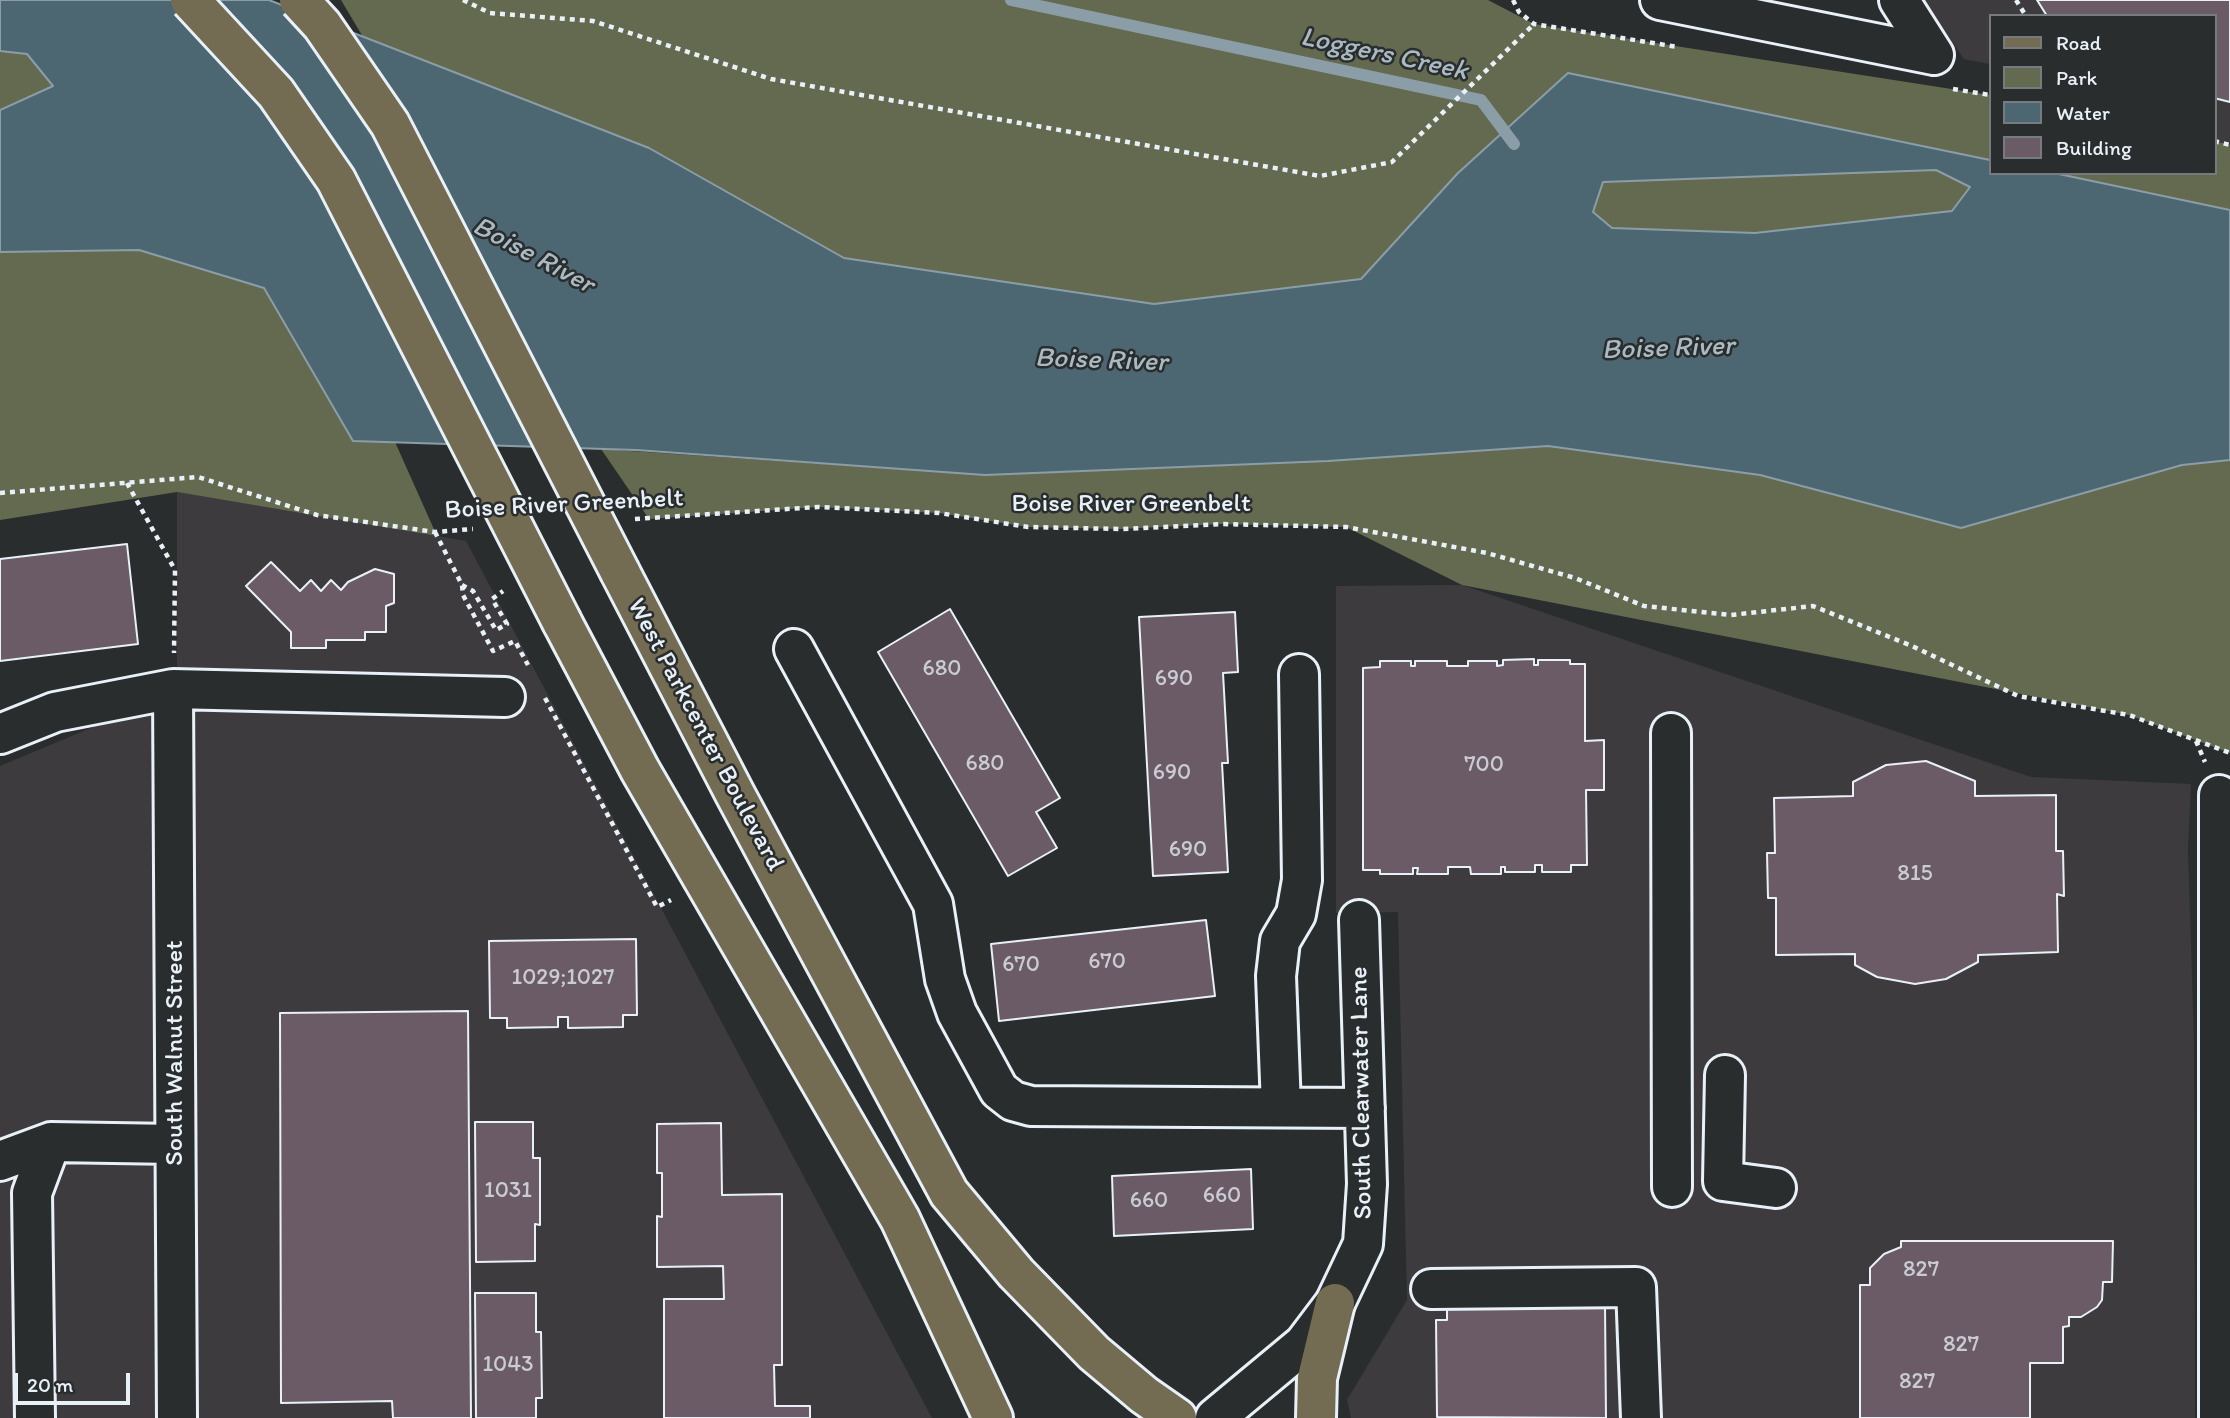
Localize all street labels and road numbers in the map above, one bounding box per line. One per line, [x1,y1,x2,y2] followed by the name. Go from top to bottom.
[444,483,684,527] street label: Boise River Greenbelt
[1011,488,1251,520] street label: Boise River Greenbelt
[620,593,790,877] street label: West Parkcenter Boulevard
[159,940,191,1166] street label: South Walnut Street
[1344,966,1380,1220] street label: South Clearwater Lane

